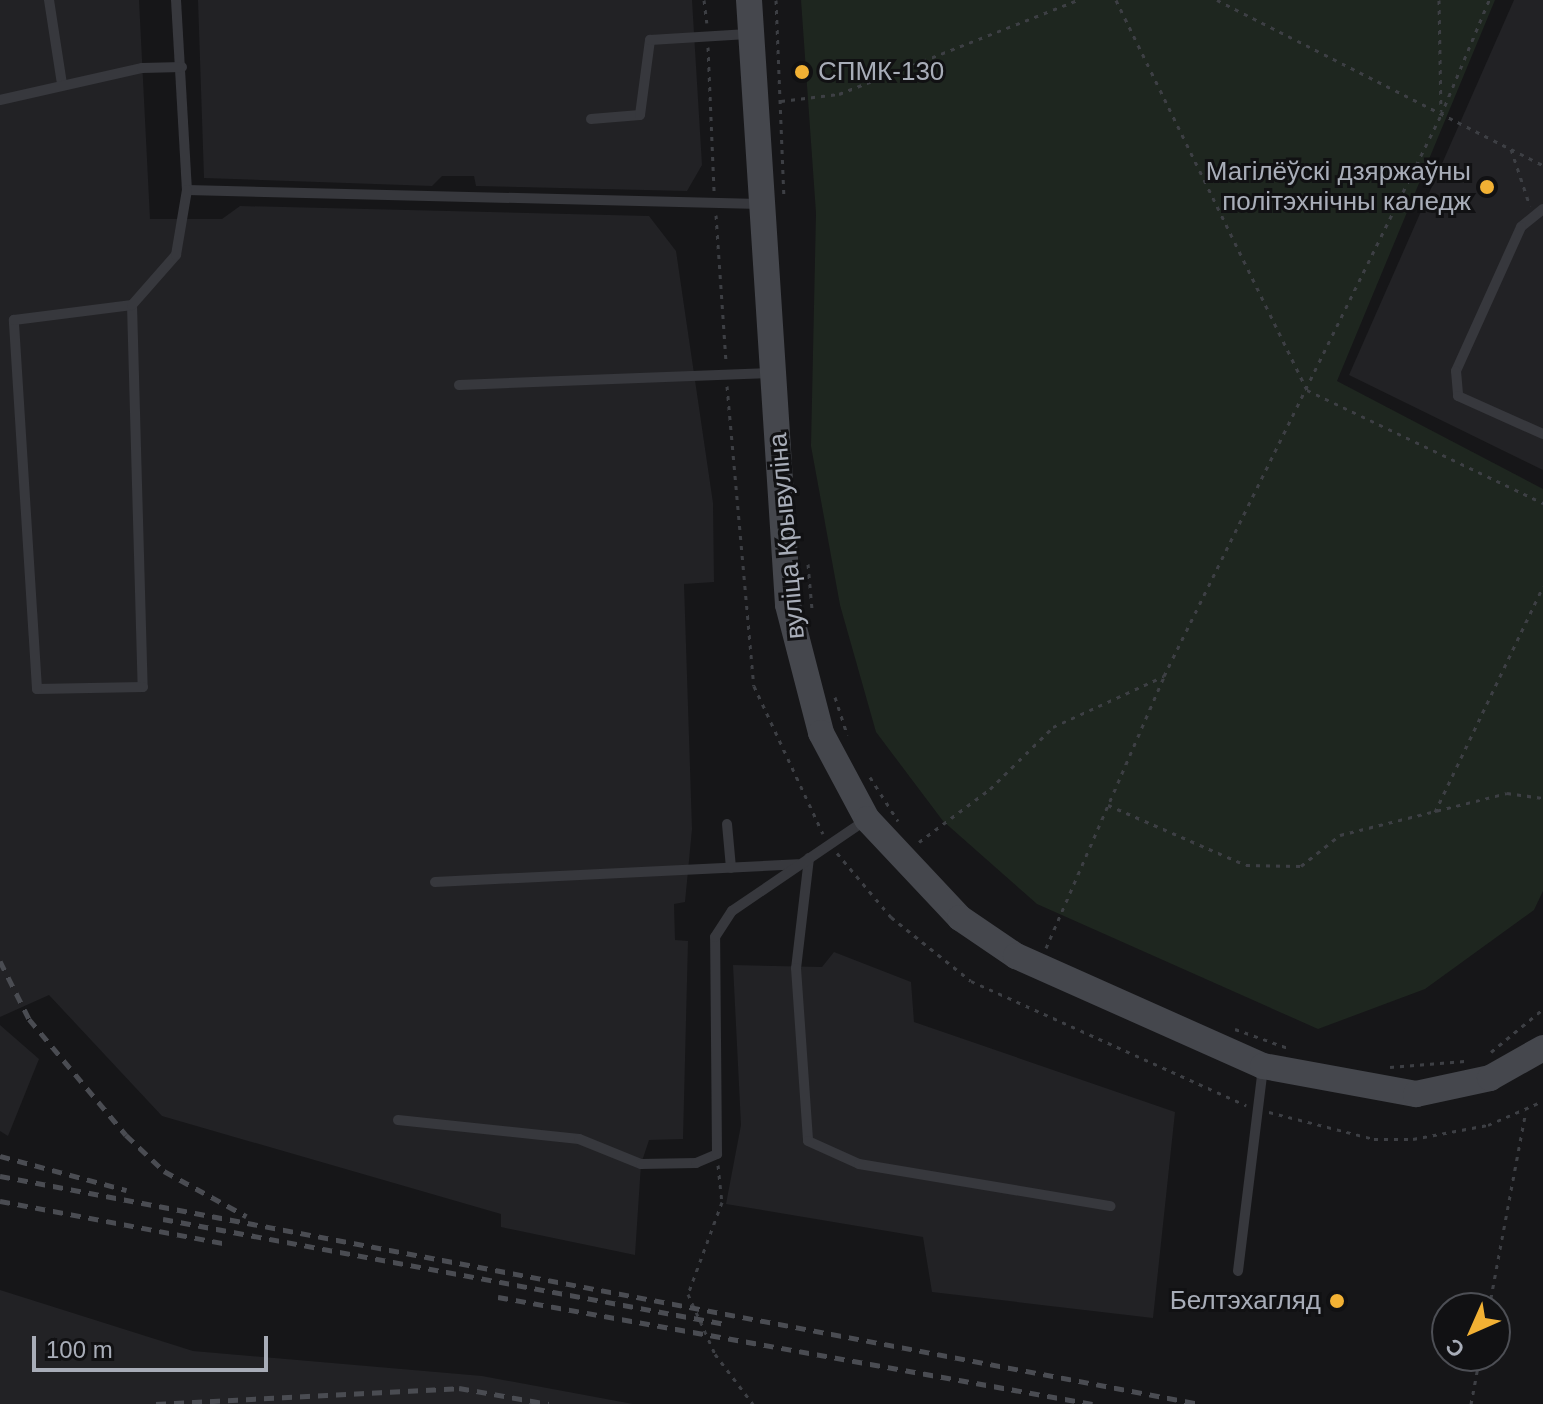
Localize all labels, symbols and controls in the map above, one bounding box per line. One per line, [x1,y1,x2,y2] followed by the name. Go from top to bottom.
[818,56,944,88] place label: СПМК-130
[793,63,811,81] marker: СПМК-130
[1206,156,1471,218] place label: Магілёўскі дзяржаўны політэхнічны каледж
[1478,178,1496,196] marker: Магілёўскі дзяржаўны політэхнічны каледж
[762,432,812,640] street label: вуліца Крывуліна
[1170,1285,1321,1317] place label: Белтэхагляд
[1328,1292,1346,1310] marker: Белтэхагляд
[1431,1292,1511,1372] north arrow
[36,1320,272,1370] scale bar
[1441,1333,1470,1362] text: С
[46,1336,113,1363] text: 100 m

